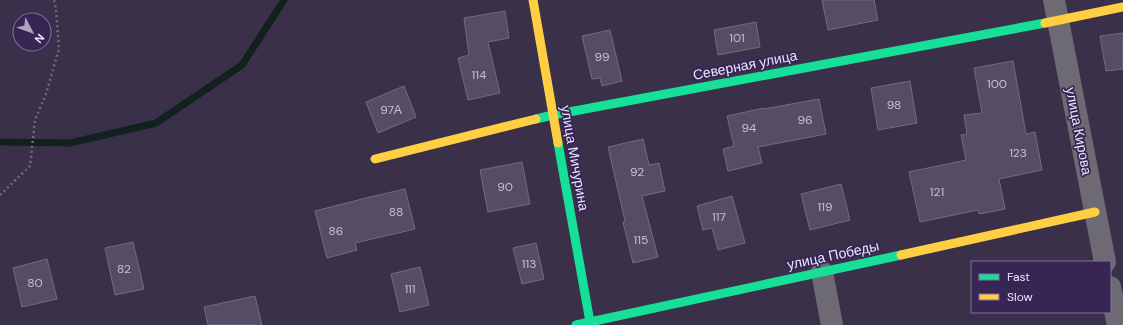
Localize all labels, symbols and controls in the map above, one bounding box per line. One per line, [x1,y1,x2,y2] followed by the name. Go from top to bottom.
[12,12,52,52] north arrow
[729,30,745,46] house number: 101
[32,31,47,46] text: N
[691,46,799,84] street label: Северная улица
[594,49,610,65] house number: 99
[472,67,486,83] house number: 114
[987,76,1007,92] house number: 100
[1062,86,1096,177] street label: улица Кирова
[887,97,901,113] house number: 98
[380,102,402,118] house number: 97А
[557,104,593,212] street label: улица Мичурина
[797,112,813,128] house number: 96
[742,120,756,136] house number: 94
[1009,145,1027,161] house number: 123
[630,164,644,180] house number: 92
[497,179,513,195] house number: 90
[930,184,944,200] house number: 121
[817,199,833,215] house number: 119
[389,204,403,220] house number: 88
[712,209,726,225] house number: 117
[329,223,343,239] house number: 86
[634,232,648,248] house number: 115
[785,236,881,274] street label: улица Победы
[522,256,536,272] house number: 113
[117,261,131,277] house number: 82
[971,261,1111,313] legend
[1007,269,1030,285] text: Fast
[27,275,43,291] house number: 80
[404,281,416,297] house number: 111
[1007,289,1033,305] text: Slow

